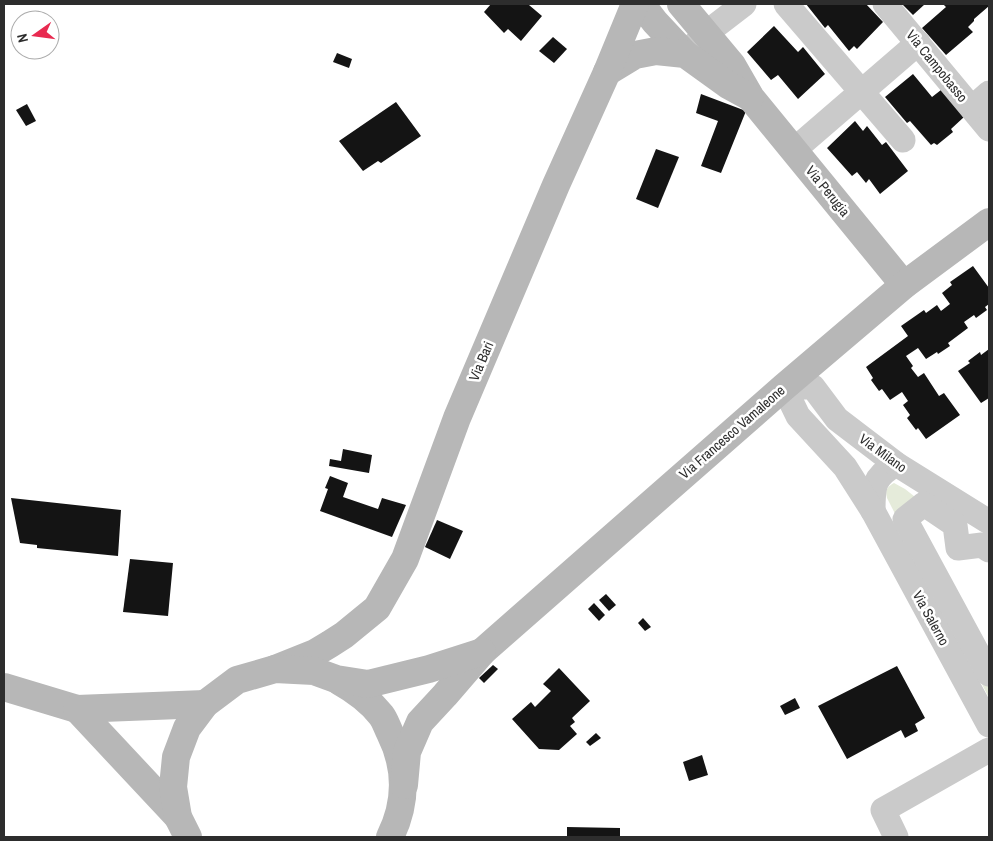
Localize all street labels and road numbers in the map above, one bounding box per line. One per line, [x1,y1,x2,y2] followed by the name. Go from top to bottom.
[902,26,972,106] street label: Via Campobasso
[802,162,854,221] street label: Via Perugia
[465,338,497,384] street label: Via Bari
[675,381,789,483] street label: Via Francesco Vamaleone
[856,430,910,476] street label: Via Milano
[909,587,953,649] street label: Via Salerno

